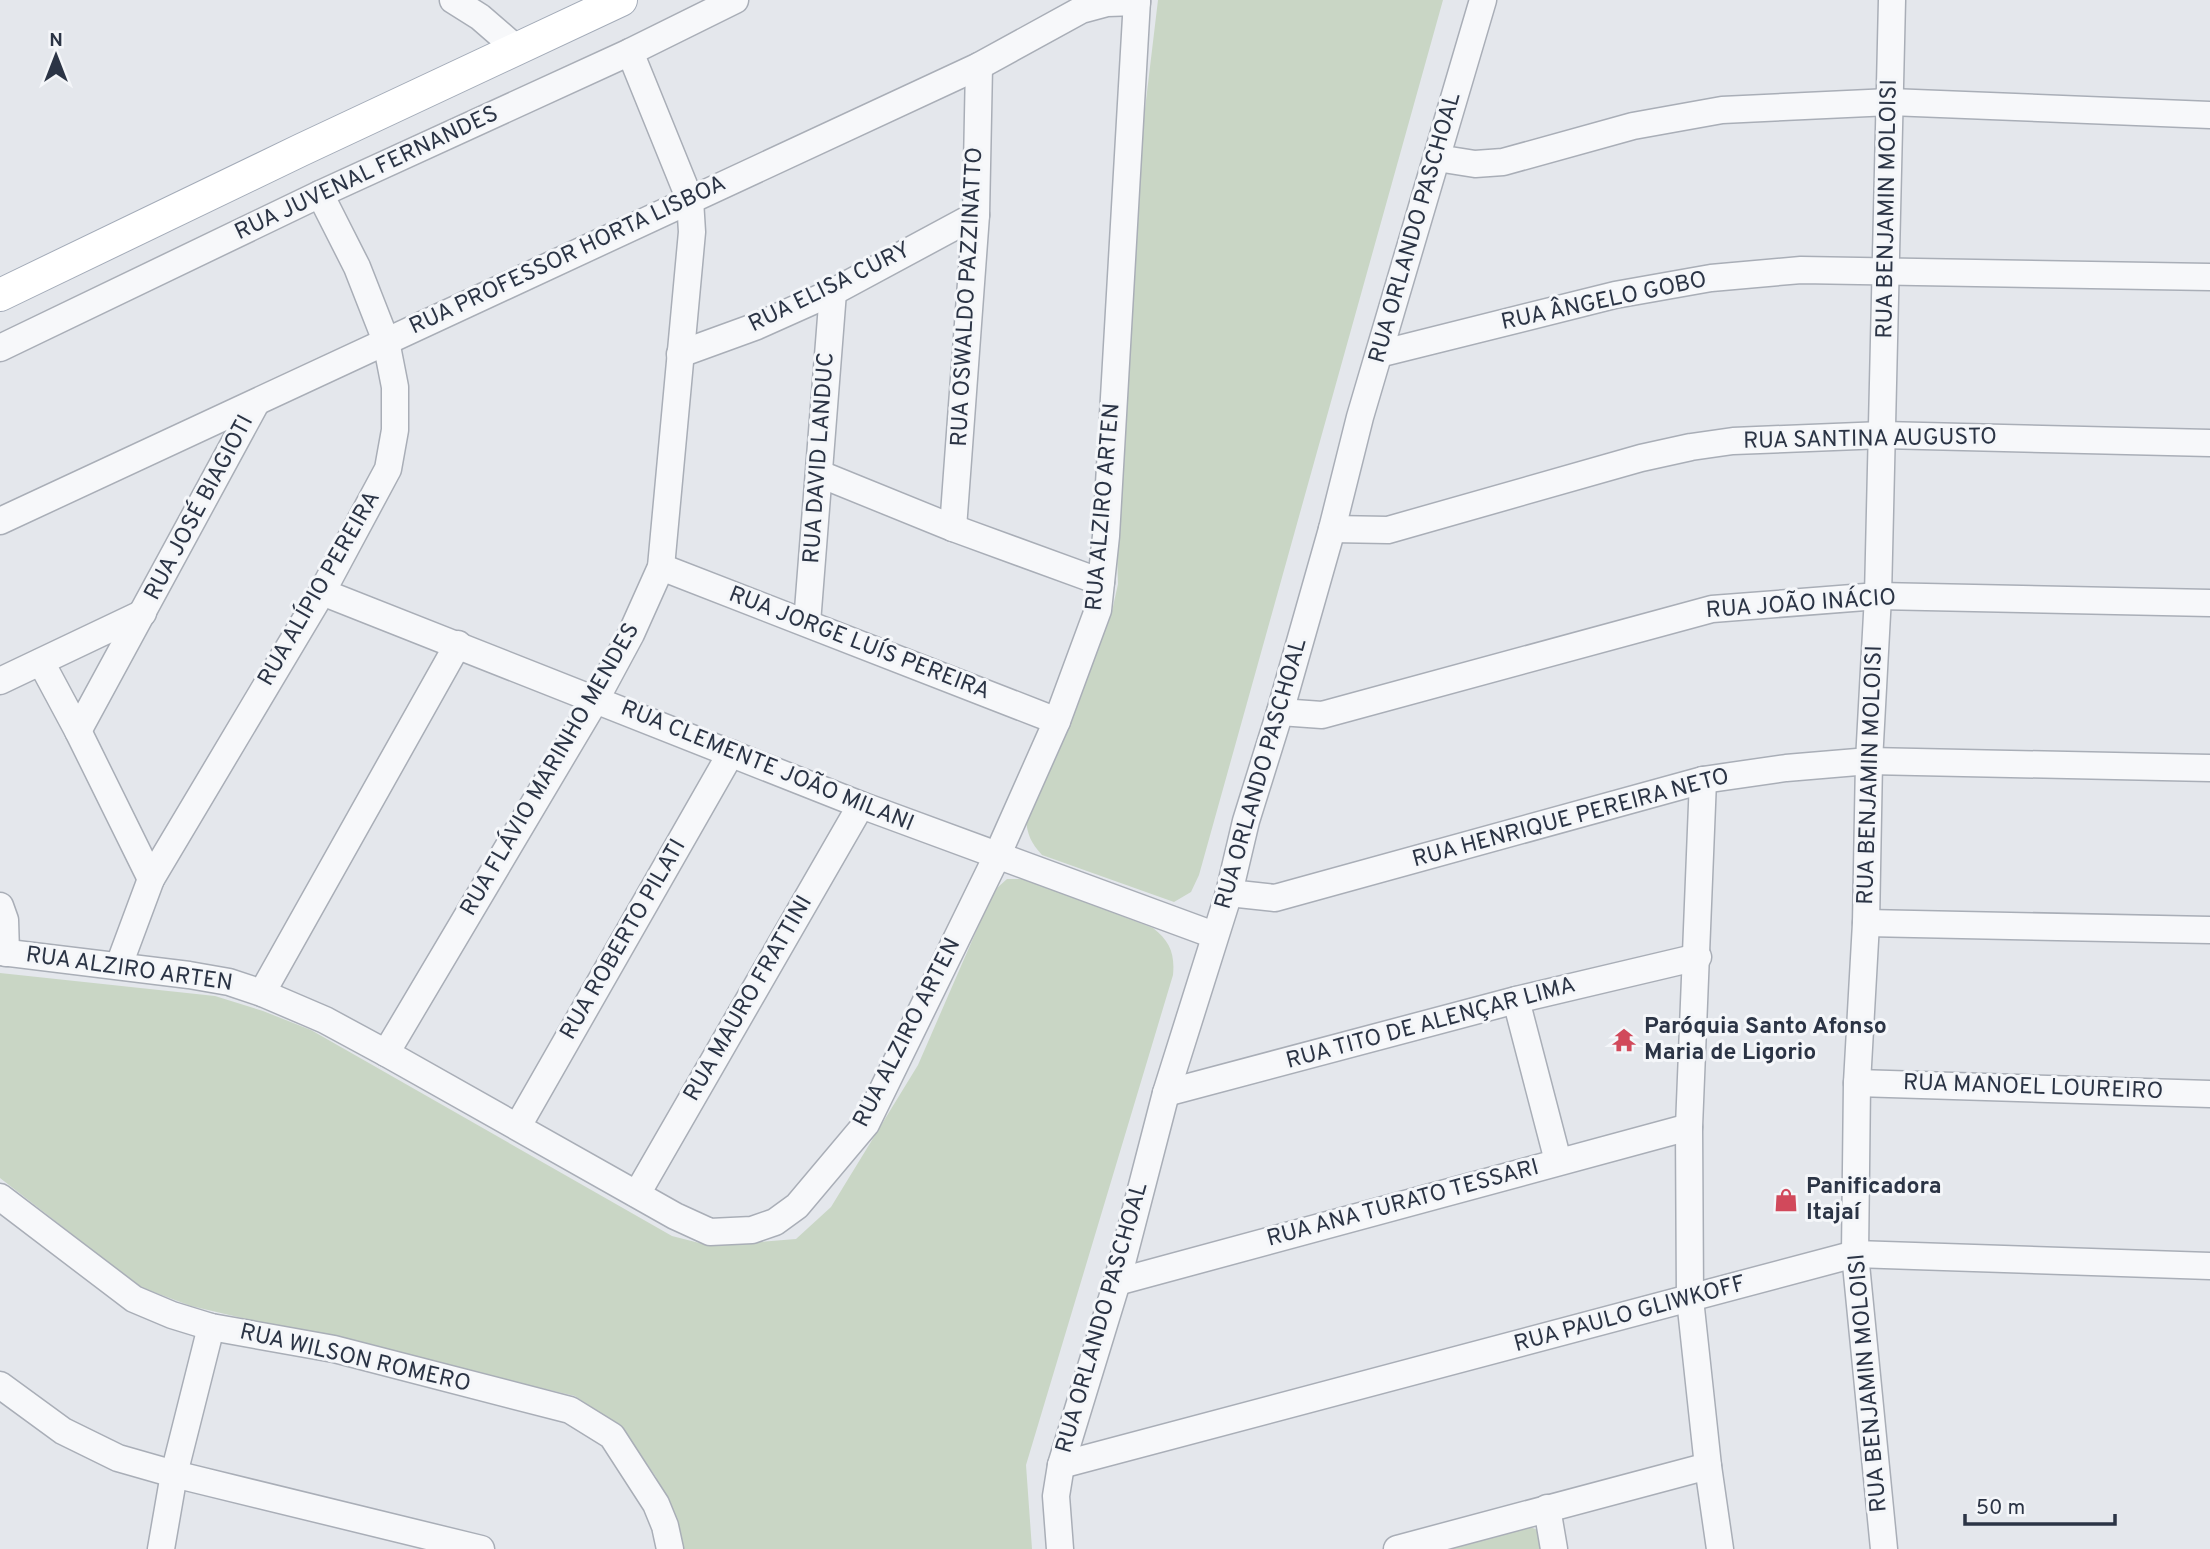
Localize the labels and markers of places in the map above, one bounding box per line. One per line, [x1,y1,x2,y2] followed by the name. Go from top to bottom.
[1644,1013,1887,1068] place label: Paróquia Santo Afonso Maria de Ligorio
[1610,1026,1638,1054] temple icon: Paróquia Santo Afonso Maria de Ligorio
[1806,1173,1942,1228] place label: Panificadora Itajaí
[1772,1186,1800,1214] shop icon: Panificadora Itajaí

